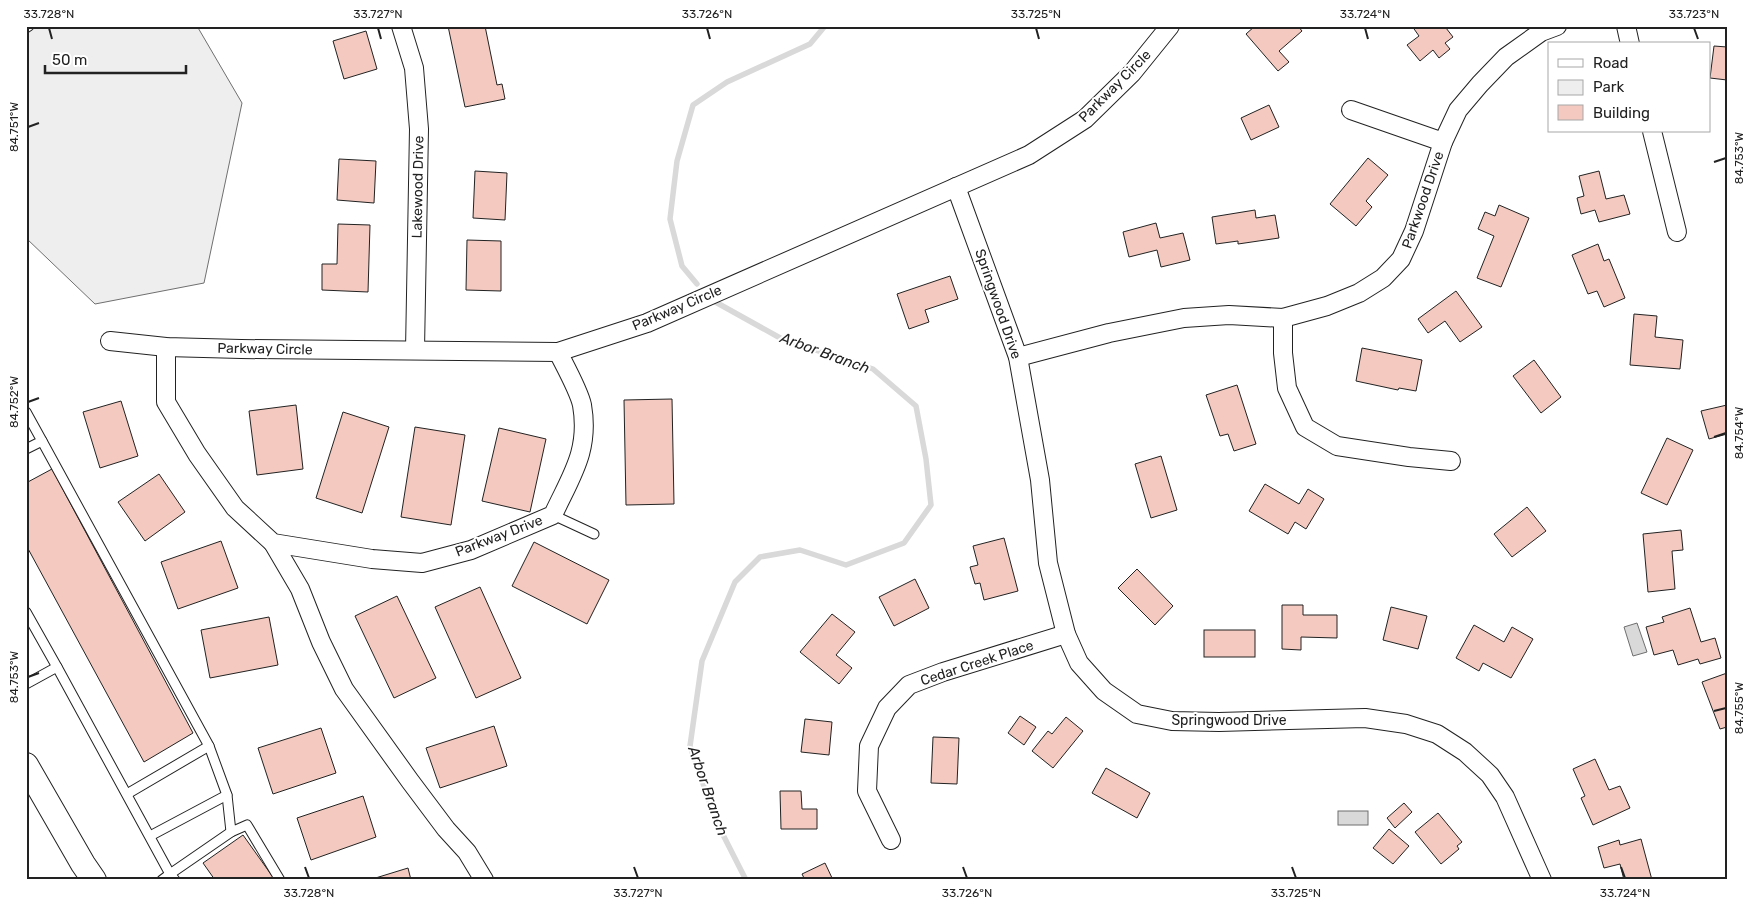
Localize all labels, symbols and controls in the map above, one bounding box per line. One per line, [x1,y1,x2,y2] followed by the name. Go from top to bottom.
[24,7,74,21] text: 33.728°N
[353,7,403,21] text: 33.727°N
[682,7,732,21] text: 33.726°N
[1011,7,1061,21] text: 33.725°N
[1340,7,1390,21] text: 33.724°N
[1669,7,1719,21] text: 33.723°N
[45,42,186,74] scale bar
[1548,42,1710,132] legend
[1075,46,1155,126] street label: Parkway Circle
[52,51,87,69] text: 50 m
[1593,54,1629,72] text: Road
[1593,78,1624,96] text: Park
[7,102,21,152] text: 84.751°W
[1593,104,1650,122] text: Building
[1732,131,1746,184] text: 84.753°W
[409,135,427,238] street label: Lakewood Drive
[1398,149,1448,251] street label: Parkwood Drive
[971,247,1025,361] street label: Springwood Drive
[630,281,724,334] street label: Parkway Circle
[777,328,872,377] water label: Arbor Branch
[217,340,313,358] street label: Parkway Circle
[7,376,21,428] text: 84.752°W
[1732,406,1746,459] text: 84.754°W
[453,511,545,560] street label: Parkway Drive
[918,637,1036,689] street label: Cedar Creek Place
[7,650,21,703] text: 84.753°W
[1732,681,1746,734] text: 84.755°W
[1171,712,1287,729] street label: Springwood Drive
[684,743,732,838] water label: Arbor Branch
[284,886,334,900] text: 33.728°N
[613,886,663,900] text: 33.727°N
[942,886,992,900] text: 33.726°N
[1271,886,1321,900] text: 33.725°N
[1600,886,1650,900] text: 33.724°N

